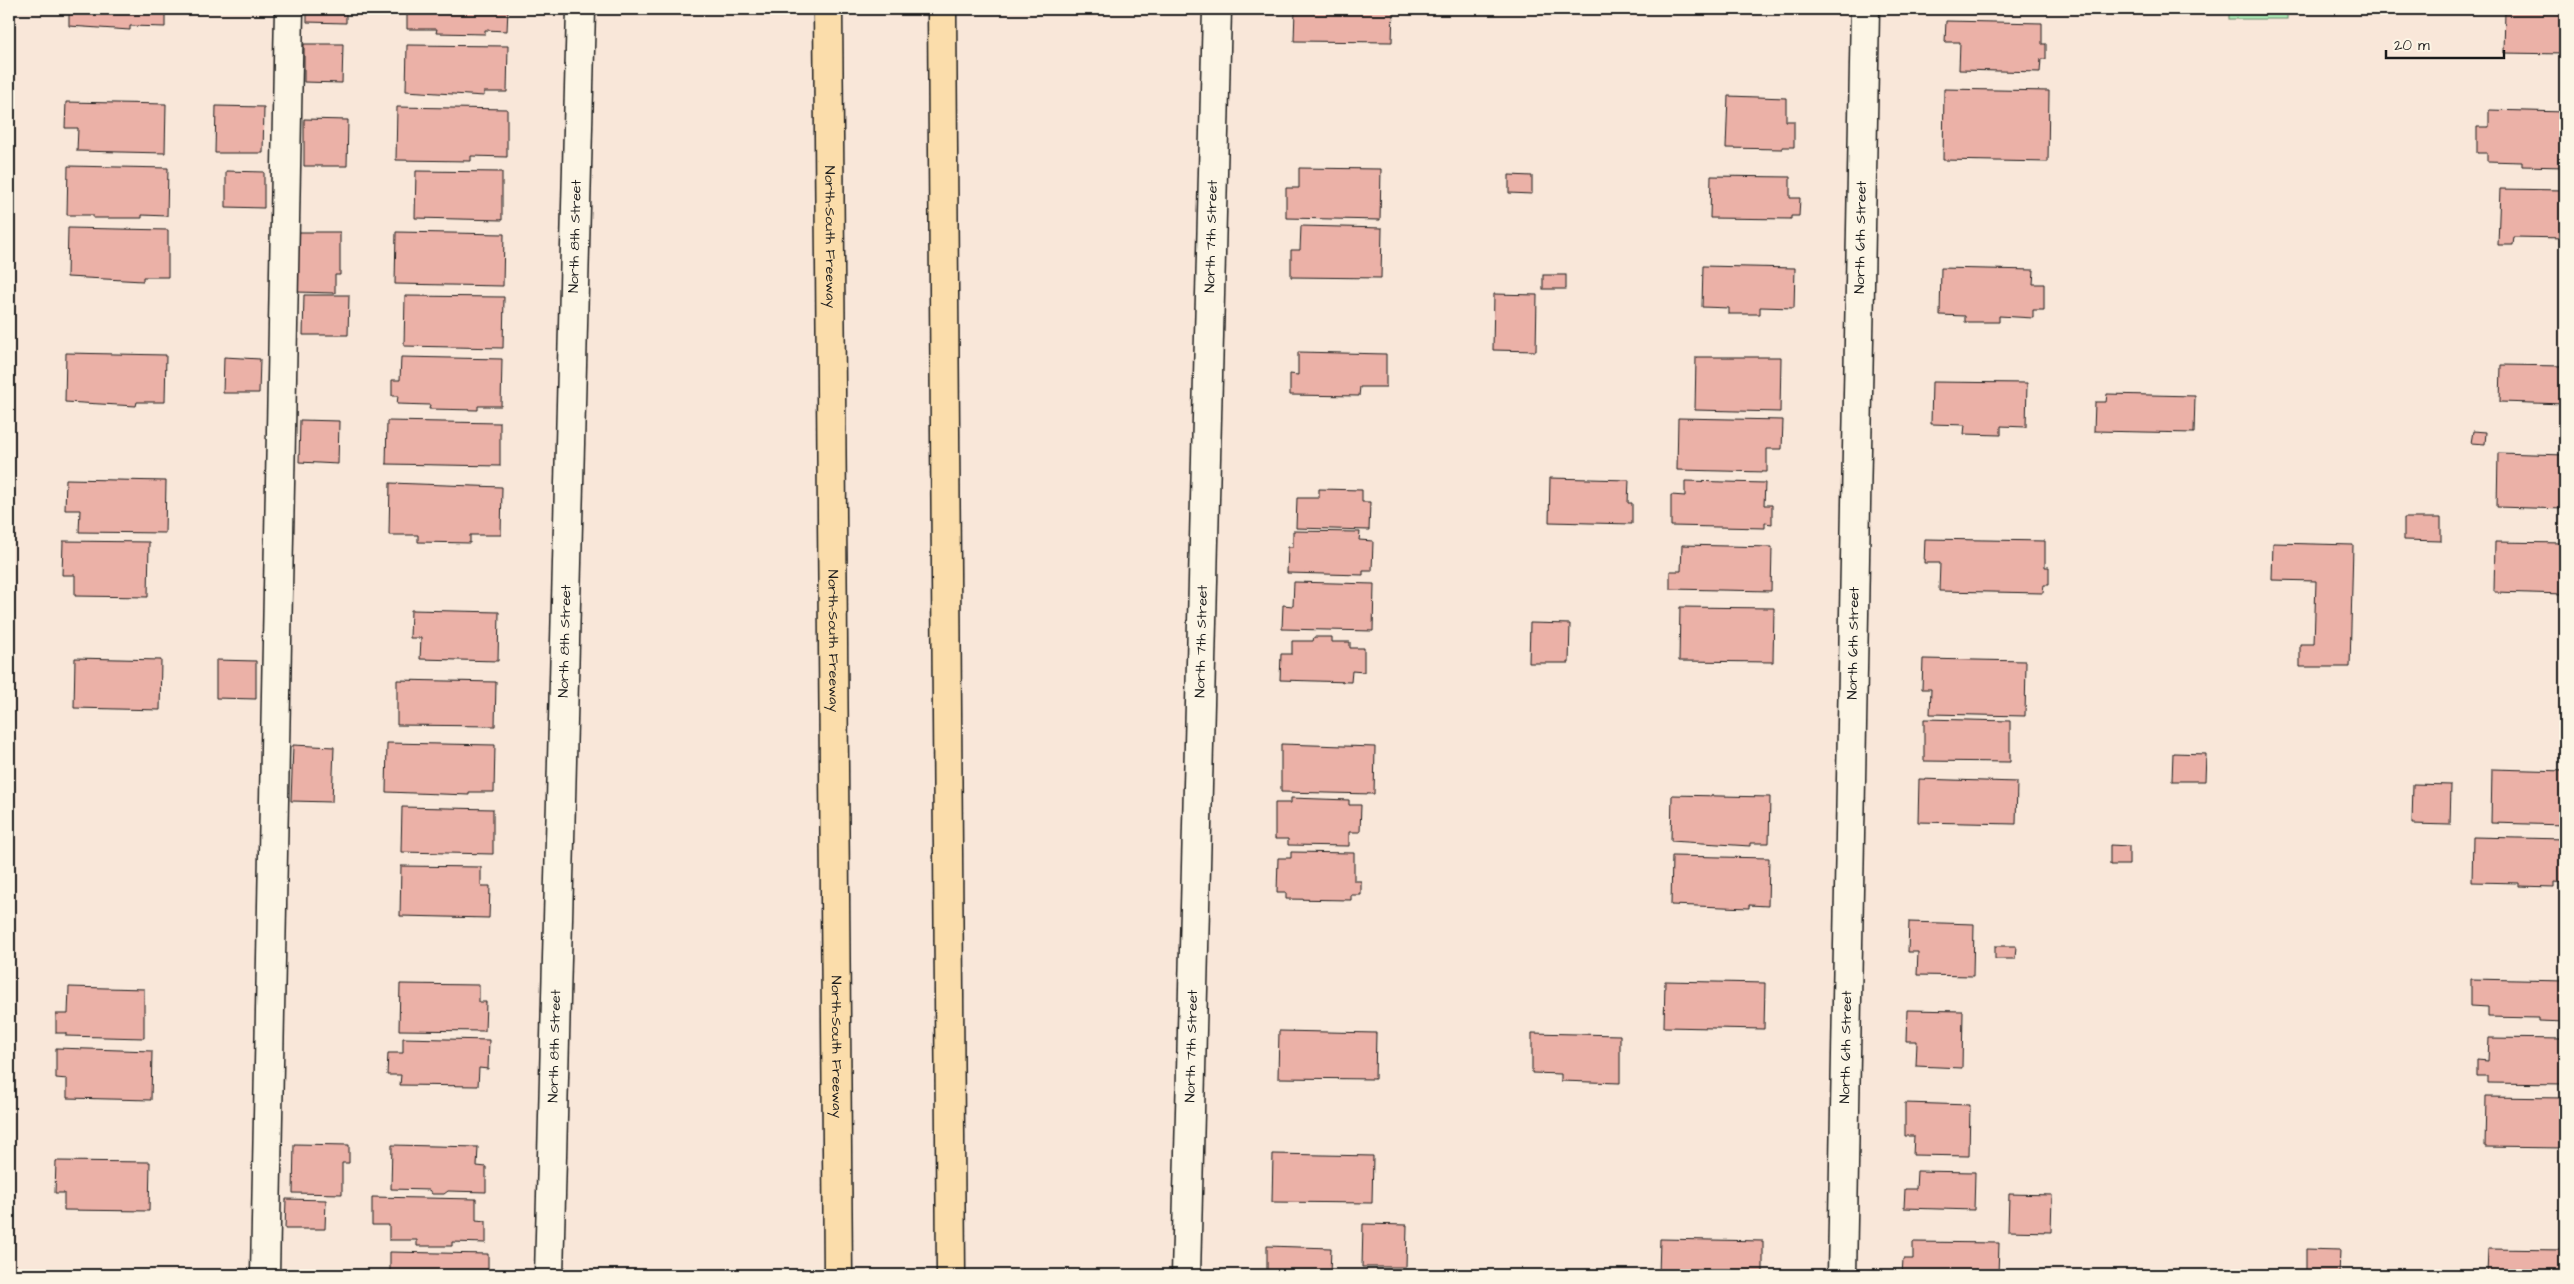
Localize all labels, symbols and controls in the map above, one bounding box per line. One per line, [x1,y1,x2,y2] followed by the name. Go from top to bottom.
[2386,28,2504,60] scale bar
[2394,35,2430,56] text: 20 m
[819,166,840,309] street label: North-South Freeway
[564,179,587,293] street label: North 8th Street
[1200,179,1223,293] street label: North 7th Street
[1850,180,1872,294] street label: North 6th Street
[822,570,844,713] street label: North-South Freeway
[554,584,576,698] street label: North 8th Street
[1190,584,1213,698] street label: North 7th Street
[1842,586,1865,700] street label: North 6th Street
[826,976,847,1119] street label: North-South Freeway
[543,989,566,1103] street label: North 8th Street
[1180,989,1203,1103] street label: North 7th Street
[1835,990,1857,1104] street label: North 6th Street

